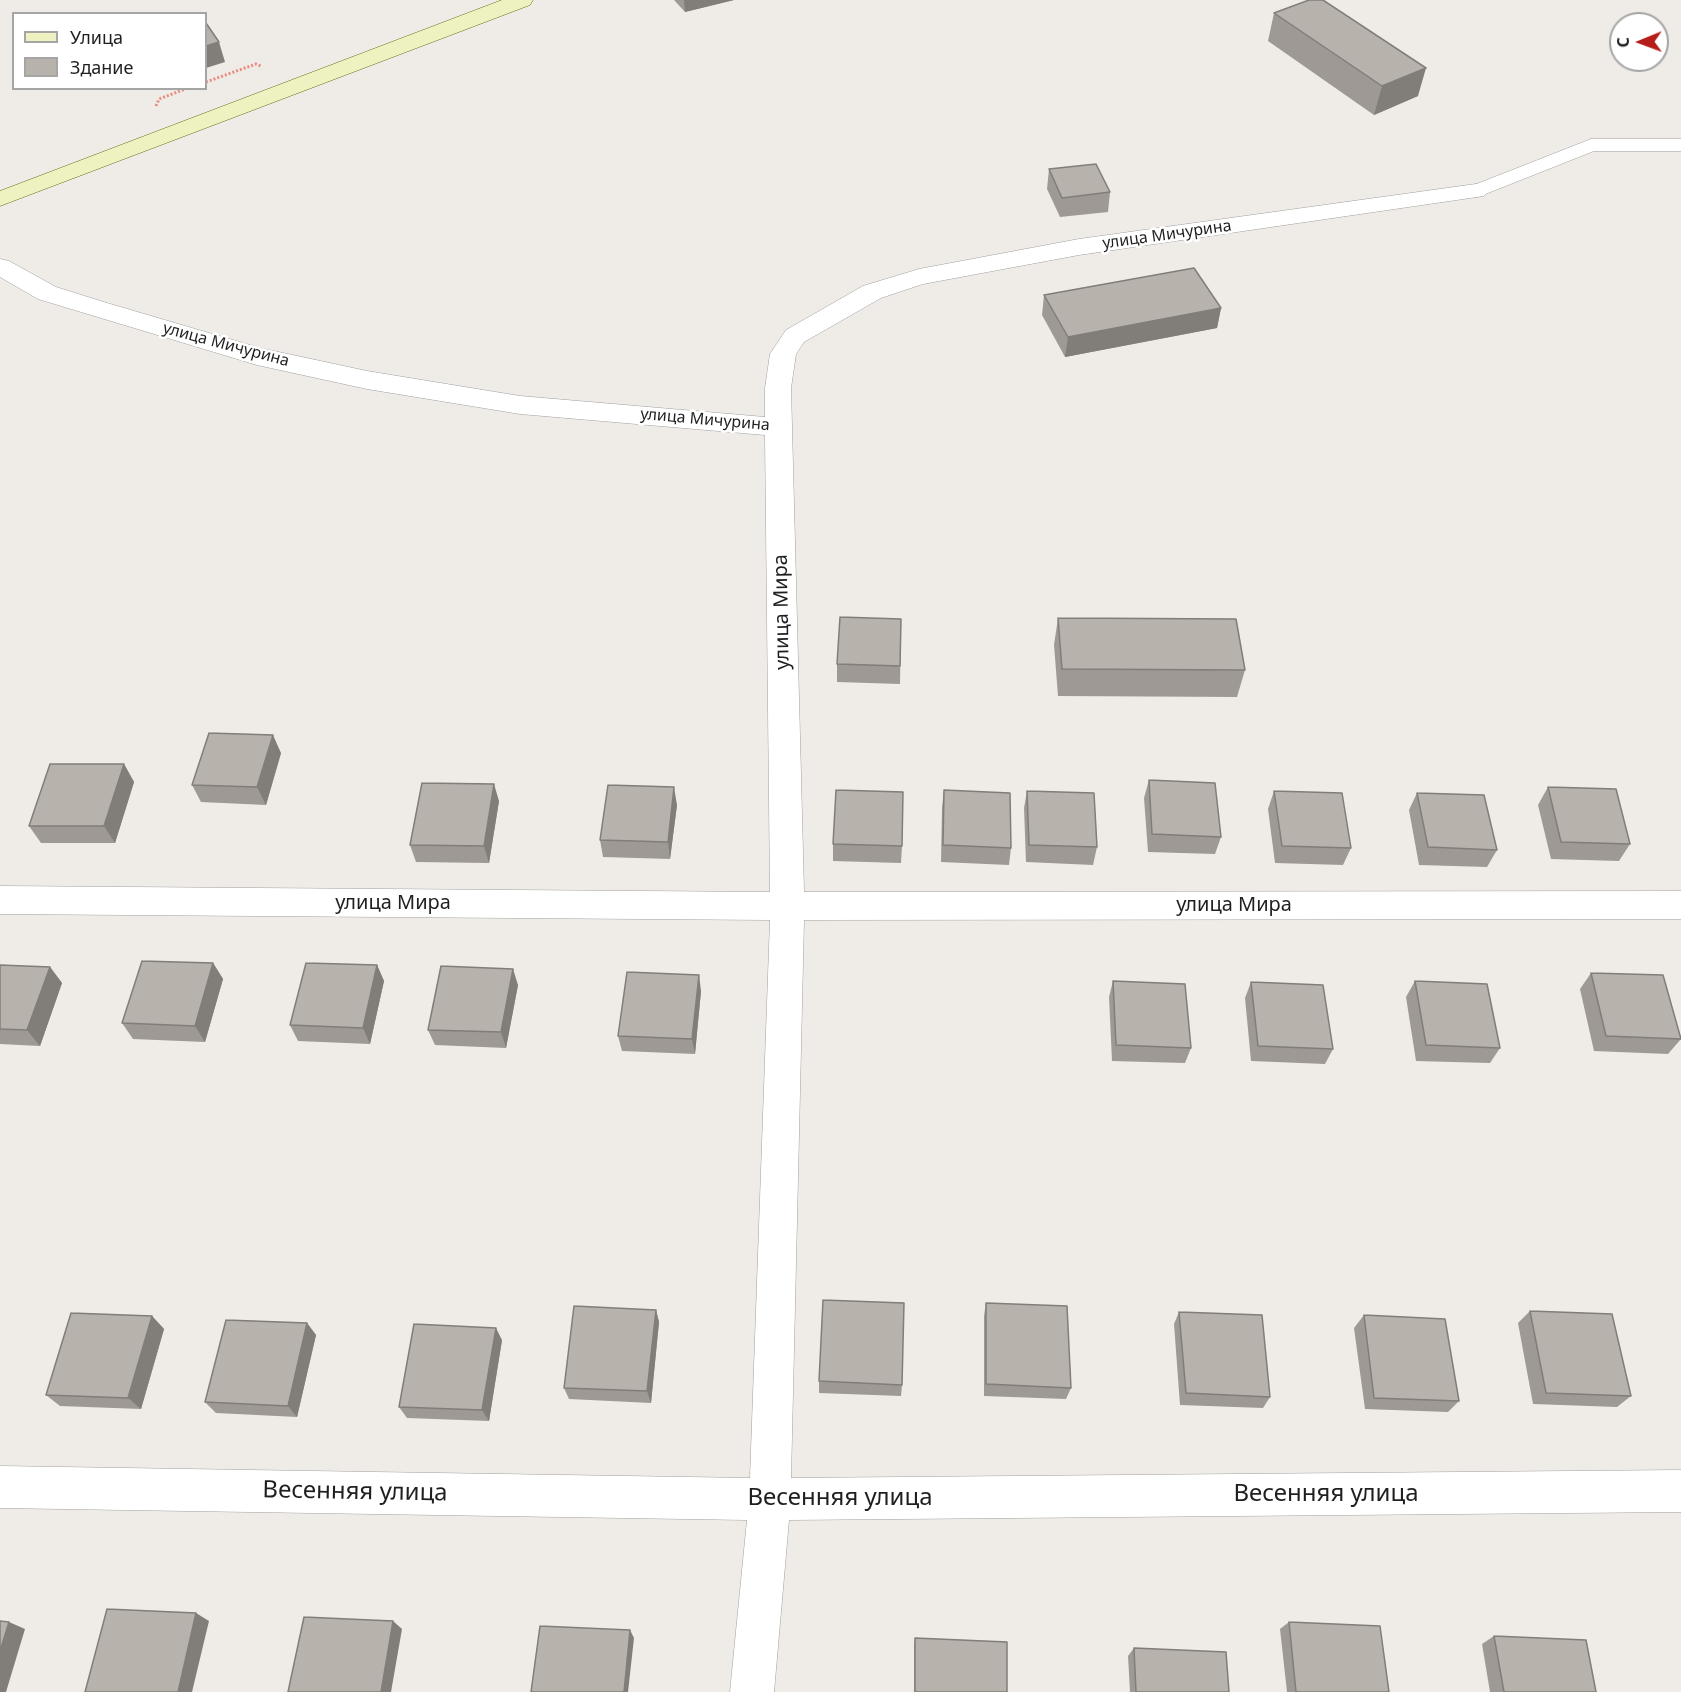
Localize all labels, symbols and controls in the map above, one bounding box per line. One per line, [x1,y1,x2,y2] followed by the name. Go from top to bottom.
[12,12,207,90] legend
[1609,12,1669,72] north arrow
[70,25,123,49] text: Улица
[1612,37,1634,48] text: С
[70,55,133,79] text: Здание
[1101,216,1233,254] street label: улица Мичурина
[161,319,291,371] street label: улица Мичурина
[639,405,771,435] street label: улица Мичурина
[769,554,795,670] street label: улица Мира
[335,891,451,915] street label: улица Мира
[1176,893,1292,917] street label: улица Мира
[262,1476,448,1508] street label: Весенняя улица
[1233,1480,1419,1508] street label: Весенняя улица
[747,1484,933,1512] street label: Весенняя улица

